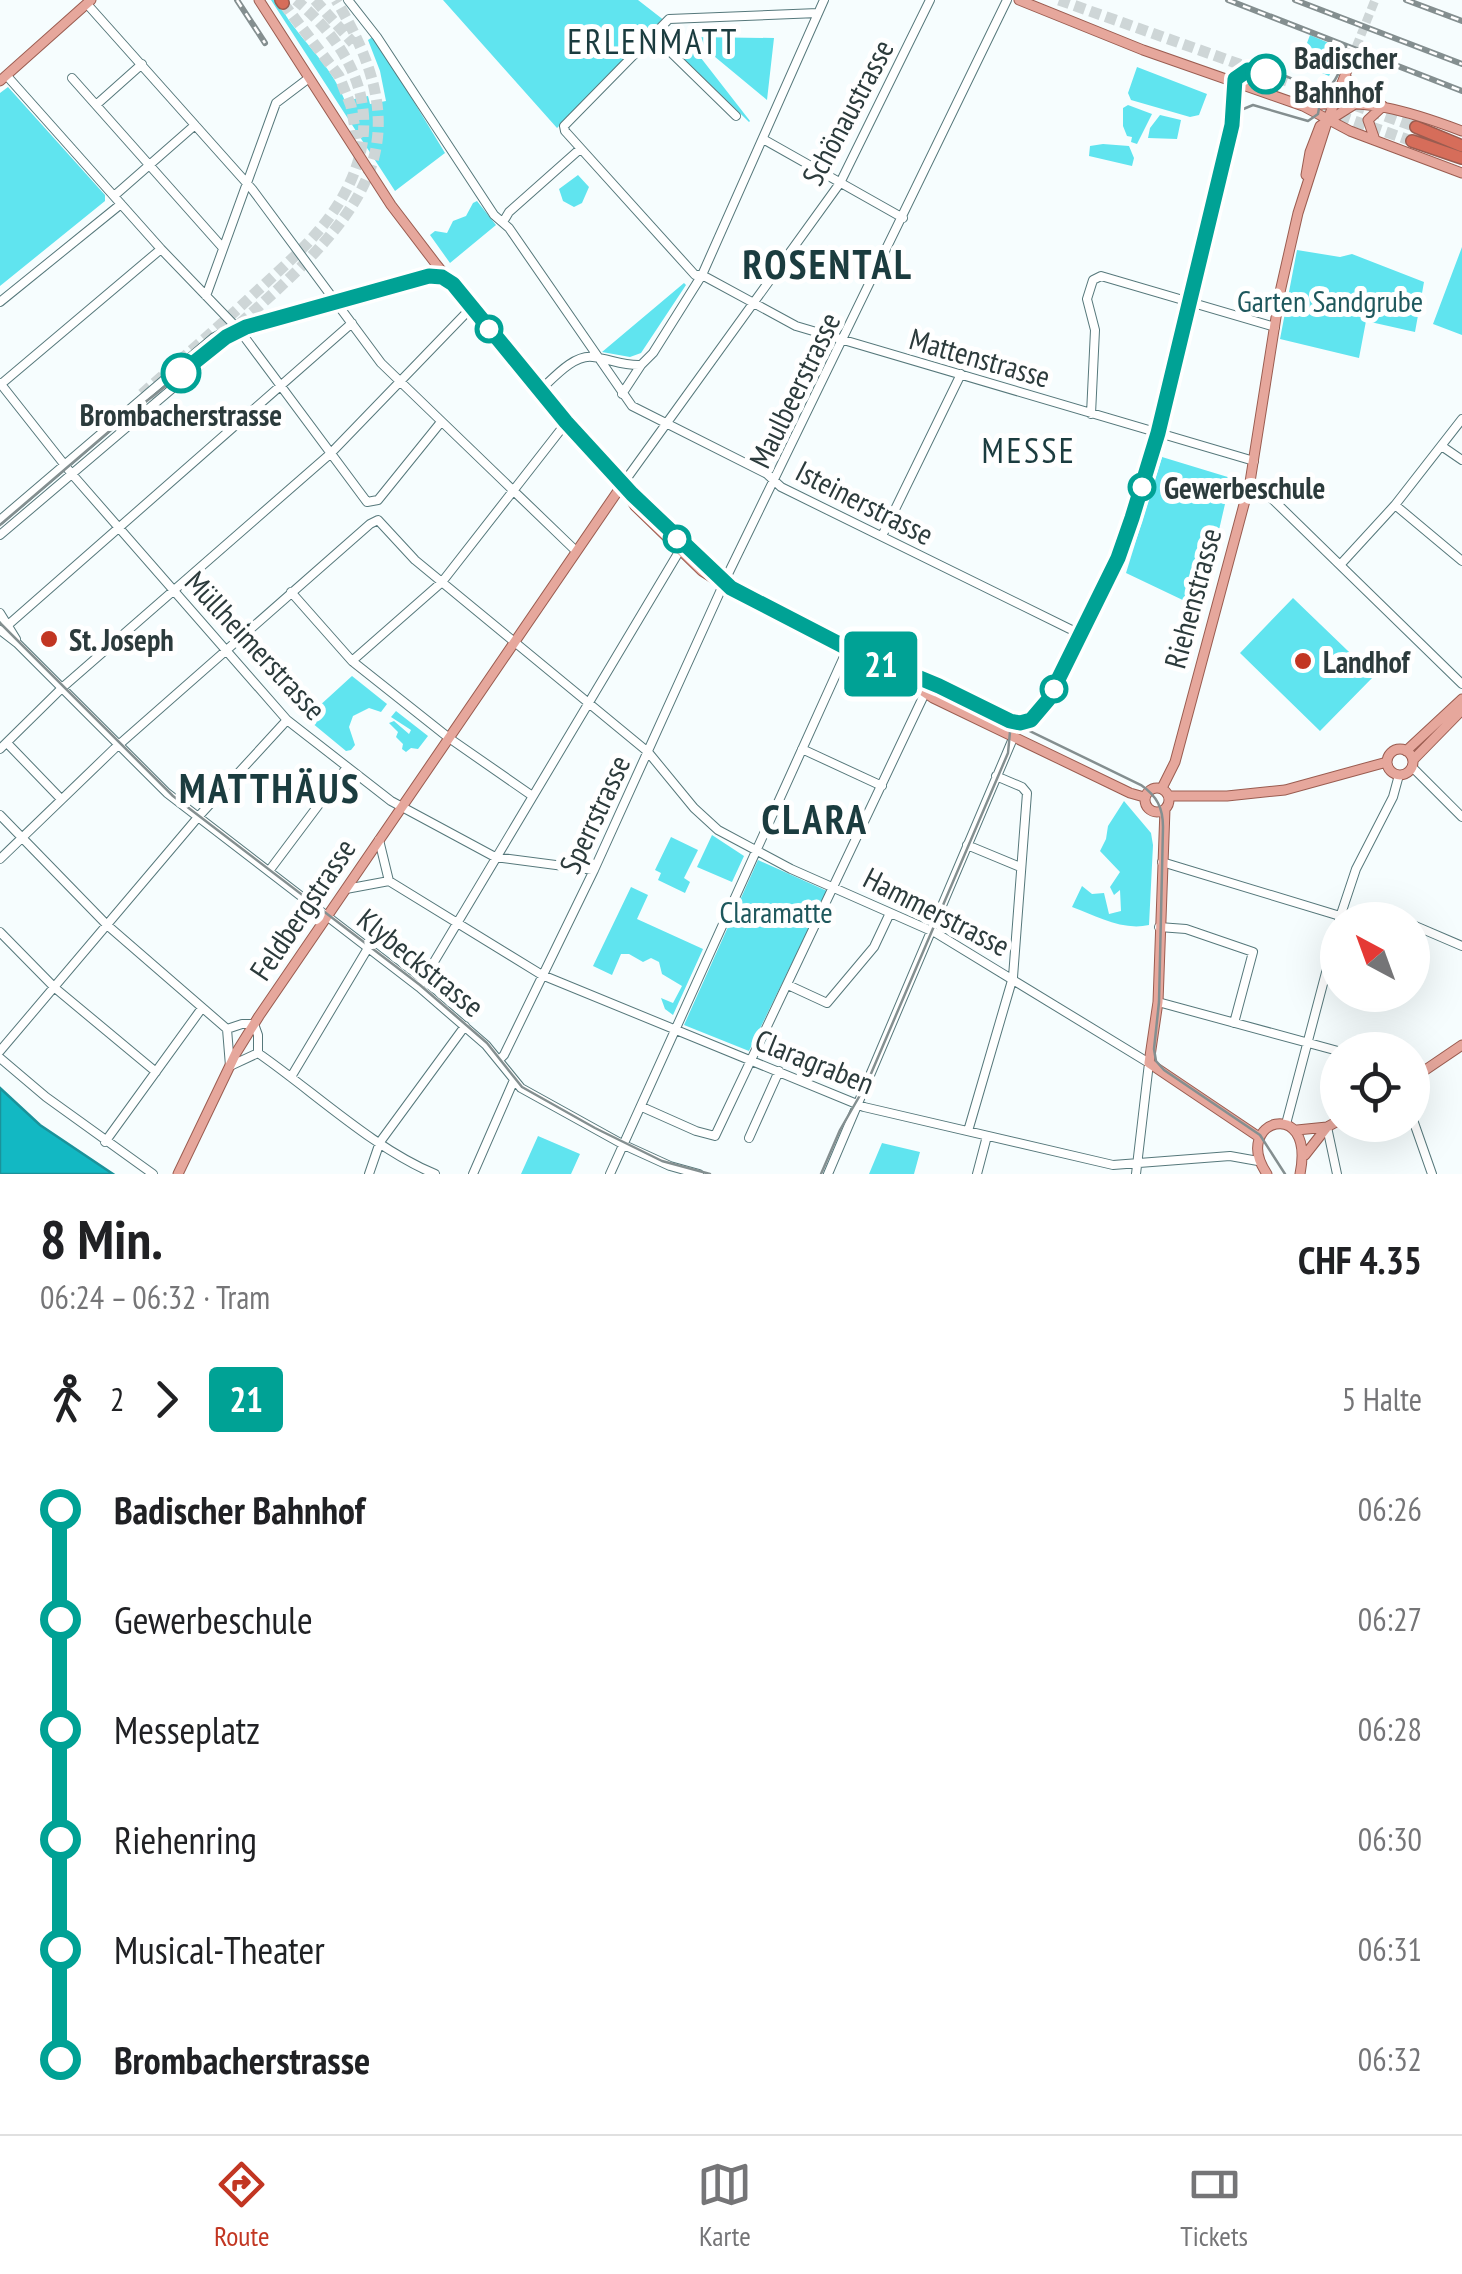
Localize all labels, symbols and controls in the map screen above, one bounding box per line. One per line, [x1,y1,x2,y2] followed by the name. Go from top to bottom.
[567,18,739,64] district label: ERLENMATT
[792,33,902,191] street label: Schönaustrasse
[1294,38,1397,111] place label: Badischer Bahnhof
[1247,55,1285,93] marker: Badischer Bahnhof
[743,238,913,290] district label: ROSENTAL
[1237,281,1423,320] park label: Garten Sandgrube
[740,306,848,474] street label: Maulbeerstrasse
[476,316,502,342] unlabelled marker
[905,318,1055,396] street label: Mattenstrasse
[162,354,200,392] marker: Brombacherstrasse
[80,395,282,434] place label: Brombacherstrasse
[982,427,1076,473] district label: MESSE
[790,451,940,553] street label: Isteinerstrasse
[1164,468,1325,507] place label: Gewerbeschule
[1129,474,1155,500] marker: Gewerbeschule
[1155,524,1229,672] street label: Riehenstrasse
[664,526,690,552] unlabelled marker
[177,562,335,728] street label: Müllheimerstrasse
[69,620,174,659] place label: St. Joseph
[38,628,60,650] marker: St. Joseph
[836,632,926,696] line badge: 21
[864,641,898,687] text: 21
[1323,642,1411,681] place label: Landhof
[1292,650,1314,672] marker: Landhof
[1041,676,1067,702] unlabelled marker
[550,749,638,879] street label: Sperrstrasse
[179,762,361,814] district label: MATTHÄUS
[761,793,869,845] district label: CLARA
[240,831,364,987] street label: Feldbergstrasse
[857,858,1017,964] street label: Hammerstrasse
[719,892,833,931] park label: Claramatte
[350,899,492,1025] street label: Klybeckstrasse
[1320,902,1430,1012] north arrow
[1320,902,1430,1142] map controls
[750,1020,880,1102] street label: Claragraben
[1320,1032,1430,1142] button: locate
[40,1203,163,1274] text: 8 Min.
[1298,1235,1422,1284] text: CHF 4.35
[40,1276,270,1318] text: 06:24 – 06:32 · Tram
[40,1372,95,1427] icon: walk
[139,1372,194,1427] icon: forward
[229,1376,263,1422] text: 21
[110,1378,124,1420] text: 2
[1342,1378,1422,1420] text: 5 Halte
[114,1485,365,1534] text: Badischer Bahnhof
[1358,1488,1422,1530] text: 06:26
[114,1595,313,1644] text: Gewerbeschule
[1358,1598,1422,1640] text: 06:27
[114,1705,260,1754] text: Messeplatz
[1358,1708,1422,1750] text: 06:28
[114,1815,257,1864] text: Riehenring
[1358,1818,1422,1860] text: 06:30
[114,1925,325,1974] text: Musical-Theater
[1358,1928,1422,1970] text: 06:31
[114,2035,370,2084] text: Brombacherstrasse
[1358,2038,1422,2080] text: 06:32
[214,2157,270,2254] tab: Route
[697,2157,752,2254] tab: Karte
[1180,2157,1248,2254] tab: Tickets

